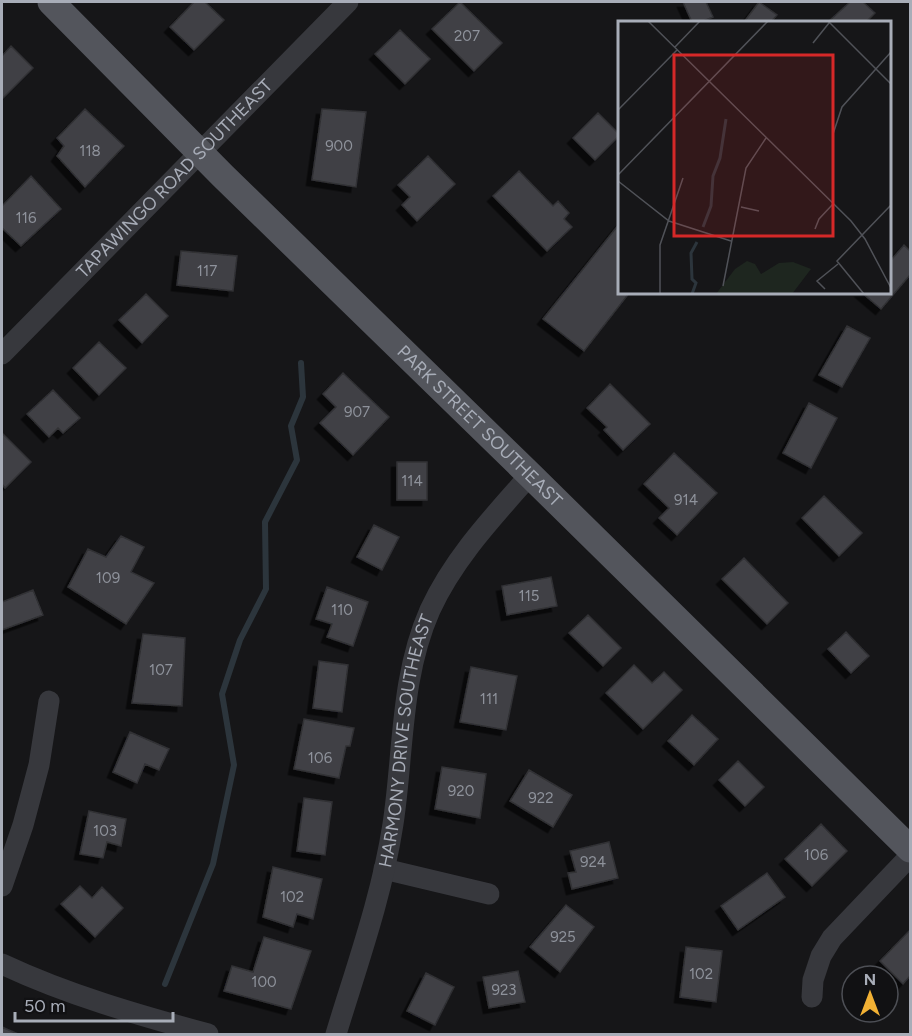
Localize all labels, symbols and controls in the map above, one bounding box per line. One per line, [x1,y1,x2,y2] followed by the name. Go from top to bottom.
[618,21,891,294] inset map
[454,27,480,45] house number: 207
[72,74,277,283] street label: TAPAWINGO ROAD SOUTHEAST
[325,137,353,155] house number: 900
[79,142,101,160] house number: 118
[16,209,37,227] house number: 116
[197,262,217,280] house number: 117
[392,341,567,512] street label: PARK STREET SOUTHEAST
[344,403,370,421] house number: 907
[401,472,423,490] house number: 114
[674,491,698,509] house number: 914
[96,569,120,587] house number: 109
[518,587,540,605] house number: 115
[331,601,353,619] house number: 110
[374,611,438,870] street label: HARMONY DRIVE SOUTHEAST
[149,661,173,679] house number: 107
[480,690,498,708] house number: 111
[308,749,333,767] house number: 106
[448,782,474,800] house number: 920
[528,789,554,807] house number: 922
[93,822,117,840] house number: 103
[804,846,829,864] house number: 106
[580,853,606,871] house number: 924
[280,888,304,906] house number: 102
[550,928,576,946] house number: 925
[840,964,900,1024] north arrow
[689,965,713,983] house number: 102
[864,970,876,989] text: N
[251,973,277,991] house number: 100
[491,981,517,999] house number: 923
[15,985,172,1023] scale bar
[24,995,66,1017] text: 50 m

